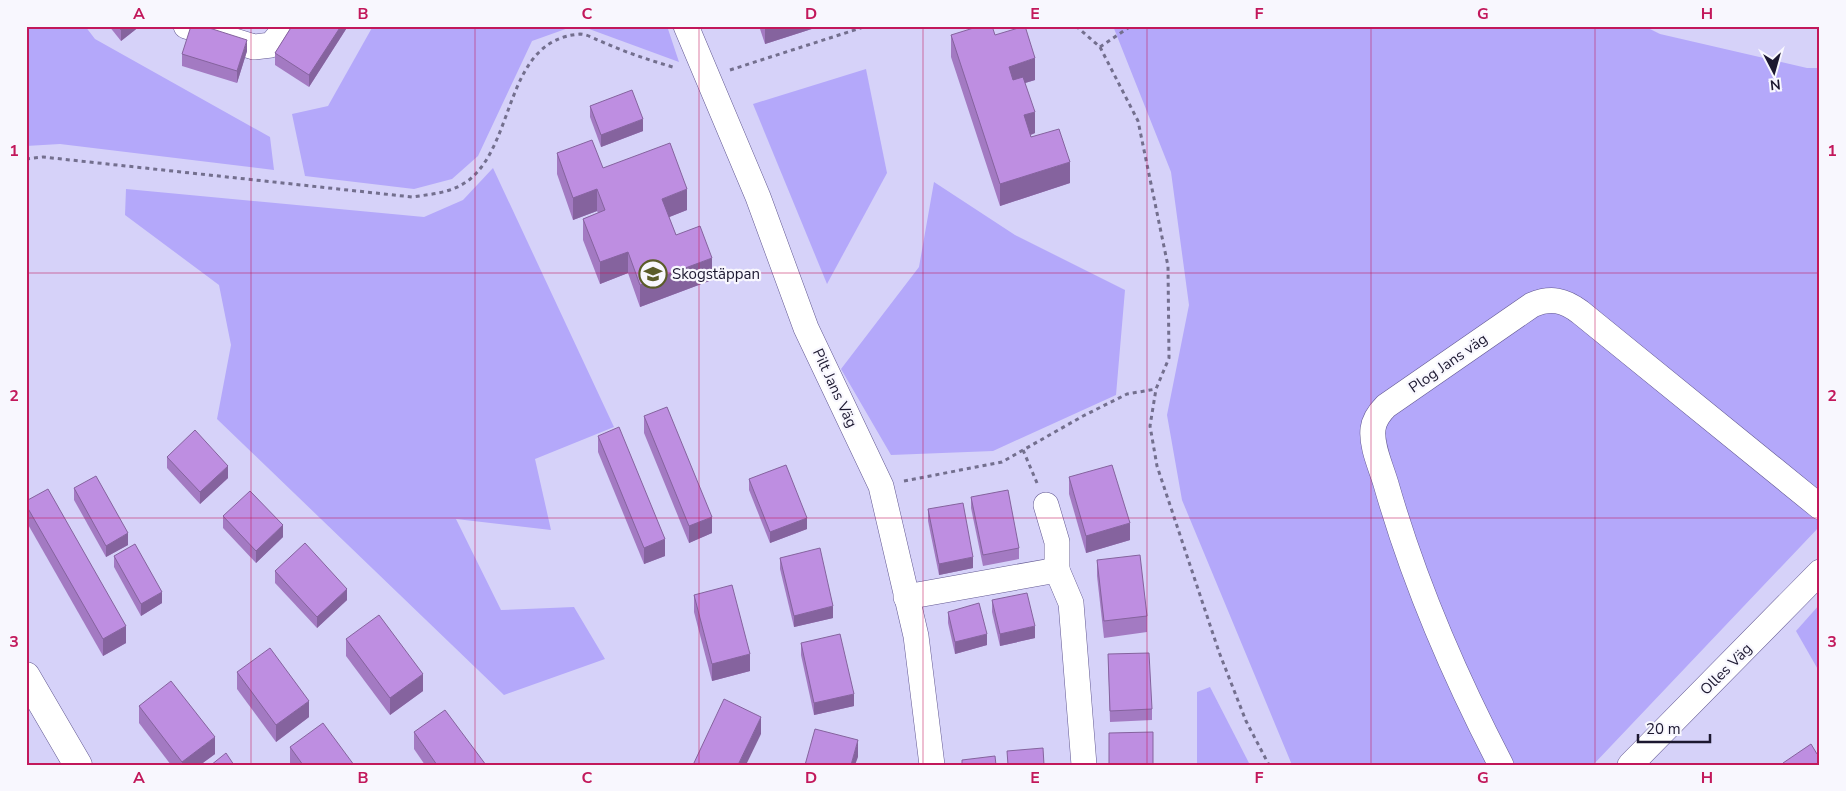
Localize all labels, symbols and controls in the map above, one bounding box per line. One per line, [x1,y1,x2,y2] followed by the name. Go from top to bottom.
[133,3,145,25] text: A
[357,3,369,25] text: B
[582,3,593,25] text: C
[805,3,817,25] text: D
[1030,3,1040,25] text: E
[1255,3,1264,25] text: F
[1477,3,1489,25] text: G
[1701,3,1713,25] text: H
[1748,48,1798,98] north arrow
[1769,74,1782,94] text: N
[9,140,19,162] text: 1
[1827,140,1837,162] text: 1
[638,259,668,289] school or university icon: Skogstäppan
[672,264,760,284] place label: Skogstäppan
[1405,329,1491,397] street label: Plog Jans väg
[808,345,862,431] street label: Pilt Jans Väg
[9,385,19,407] text: 2
[1827,385,1837,407] text: 2
[9,631,19,653] text: 3
[1827,631,1837,653] text: 3
[1696,639,1756,699] street label: Olles Väg
[1638,711,1711,743] scale bar
[1646,719,1681,739] text: 20 m
[133,767,145,789] text: A
[357,767,369,789] text: B
[582,767,593,789] text: C
[805,767,817,789] text: D
[1030,767,1040,789] text: E
[1255,767,1264,789] text: F
[1477,767,1489,789] text: G
[1701,767,1713,789] text: H

